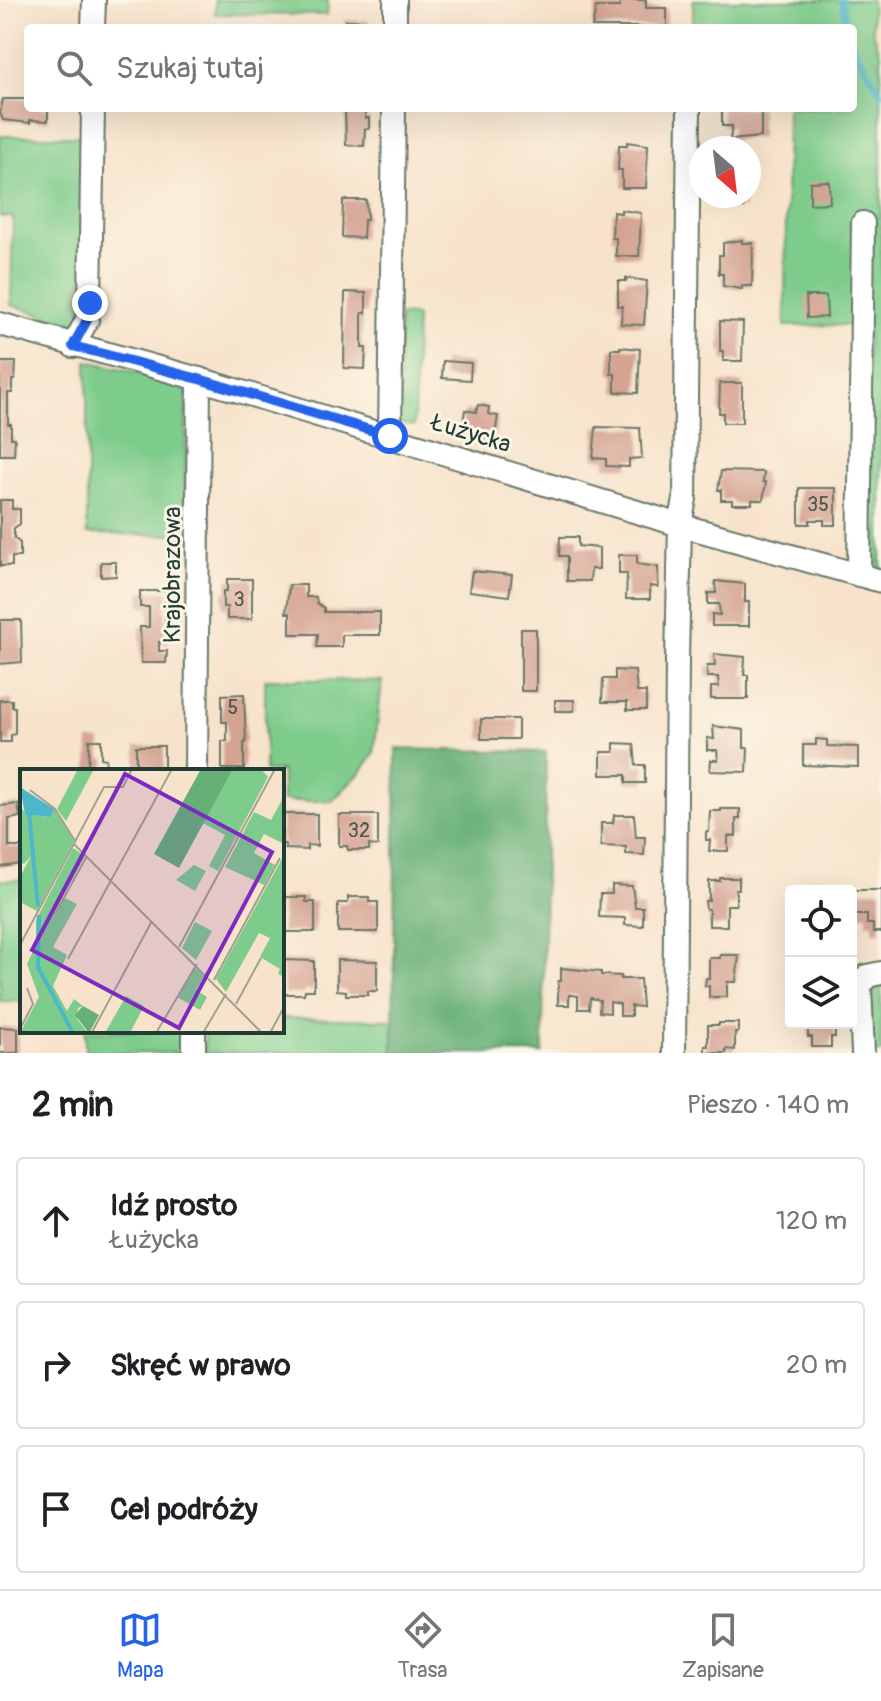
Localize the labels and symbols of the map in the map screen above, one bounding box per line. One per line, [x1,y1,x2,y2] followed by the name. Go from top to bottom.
[689,136,761,208] north arrow
[72,285,108,321] route end
[426,407,514,459] street label: Łużycka
[372,418,408,454] route start
[807,492,829,517] house number: 35
[158,507,187,643] street label: Krajobrazowa
[233,587,245,612] house number: 3
[228,695,238,720] house number: 5
[20,769,284,1033] inset map
[348,818,370,843] house number: 32

